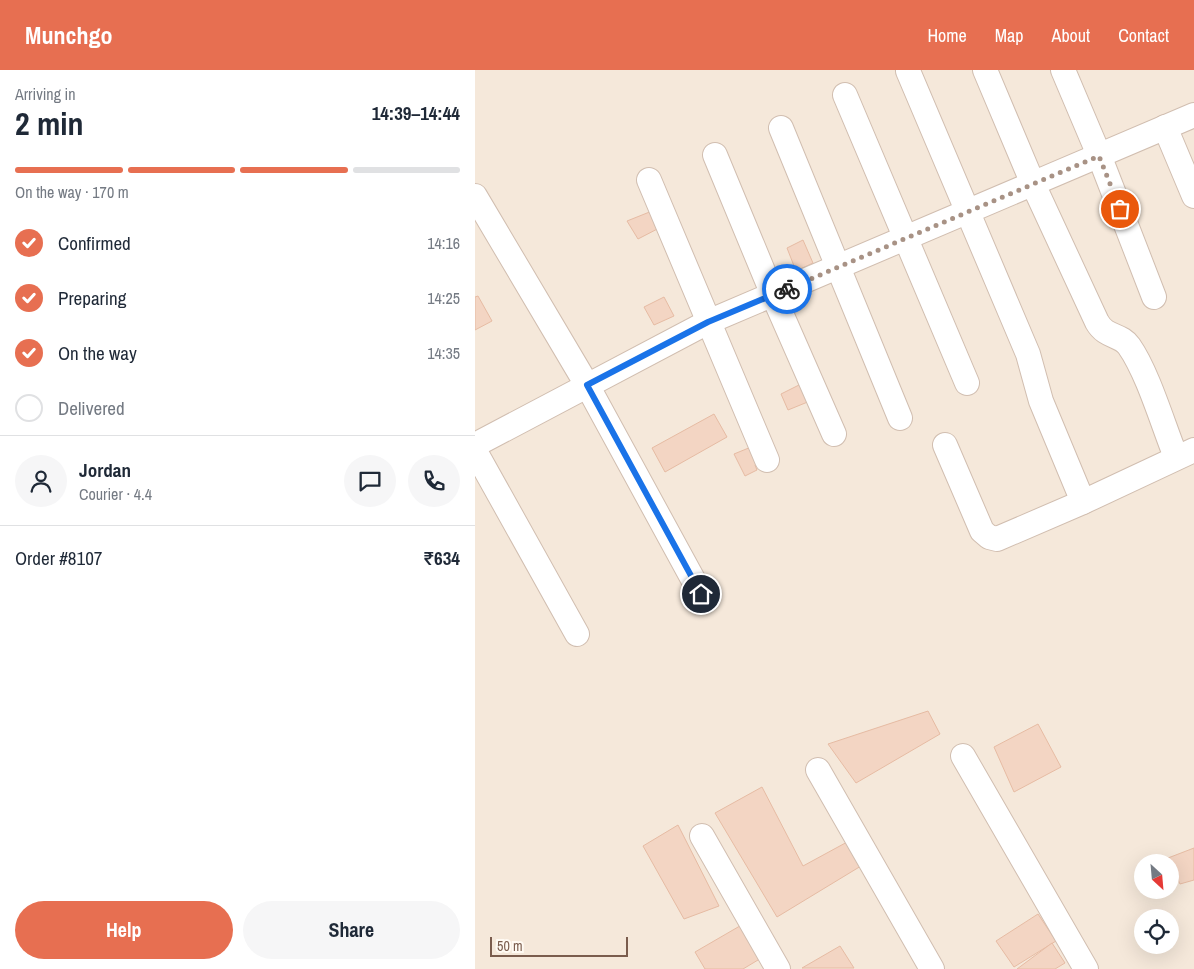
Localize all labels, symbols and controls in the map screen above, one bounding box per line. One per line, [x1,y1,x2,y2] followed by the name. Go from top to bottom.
[25,19,112,51] text: Munchgo
[927,23,967,48] text: Home
[995,23,1024,48] text: Map
[1052,23,1090,48] text: About
[1118,23,1169,48] text: Contact
[15,83,76,105] text: Arriving in
[372,100,460,126] text: 14:39–14:44
[15,102,84,145] text: 2 min
[15,181,129,203] text: On the way · 170 m
[1099,188,1141,230] pin
[1106,195,1134,223] icon: bag
[15,229,43,257] icon: check
[58,230,131,256] text: Confirmed
[427,232,460,254] text: 14:16
[762,264,812,314] courier
[773,275,801,303] icon: bike
[15,284,43,312] icon: check
[58,285,126,311] text: Preparing
[427,287,460,309] text: 14:25
[15,339,43,367] icon: check
[58,340,137,366] text: On the way
[427,342,460,364] text: 14:35
[58,395,125,421] text: Delivered
[15,455,67,507] button: person
[344,455,396,507] button: chat
[408,455,460,507] button: phone
[79,457,131,483] text: Jordan
[79,483,152,505] text: Courier · 4.4
[15,545,102,571] text: Order #8107
[423,545,460,571] text: ₹634
[680,573,722,615] pin
[687,580,715,608] icon: home
[1134,854,1179,899] north arrow
[1134,854,1179,954] map controls
[15,901,233,959] button: Help
[243,901,460,959] button: Share
[1134,909,1179,954] button: locate
[490,934,627,957] scale bar
[497,937,523,955] text: 50 m

